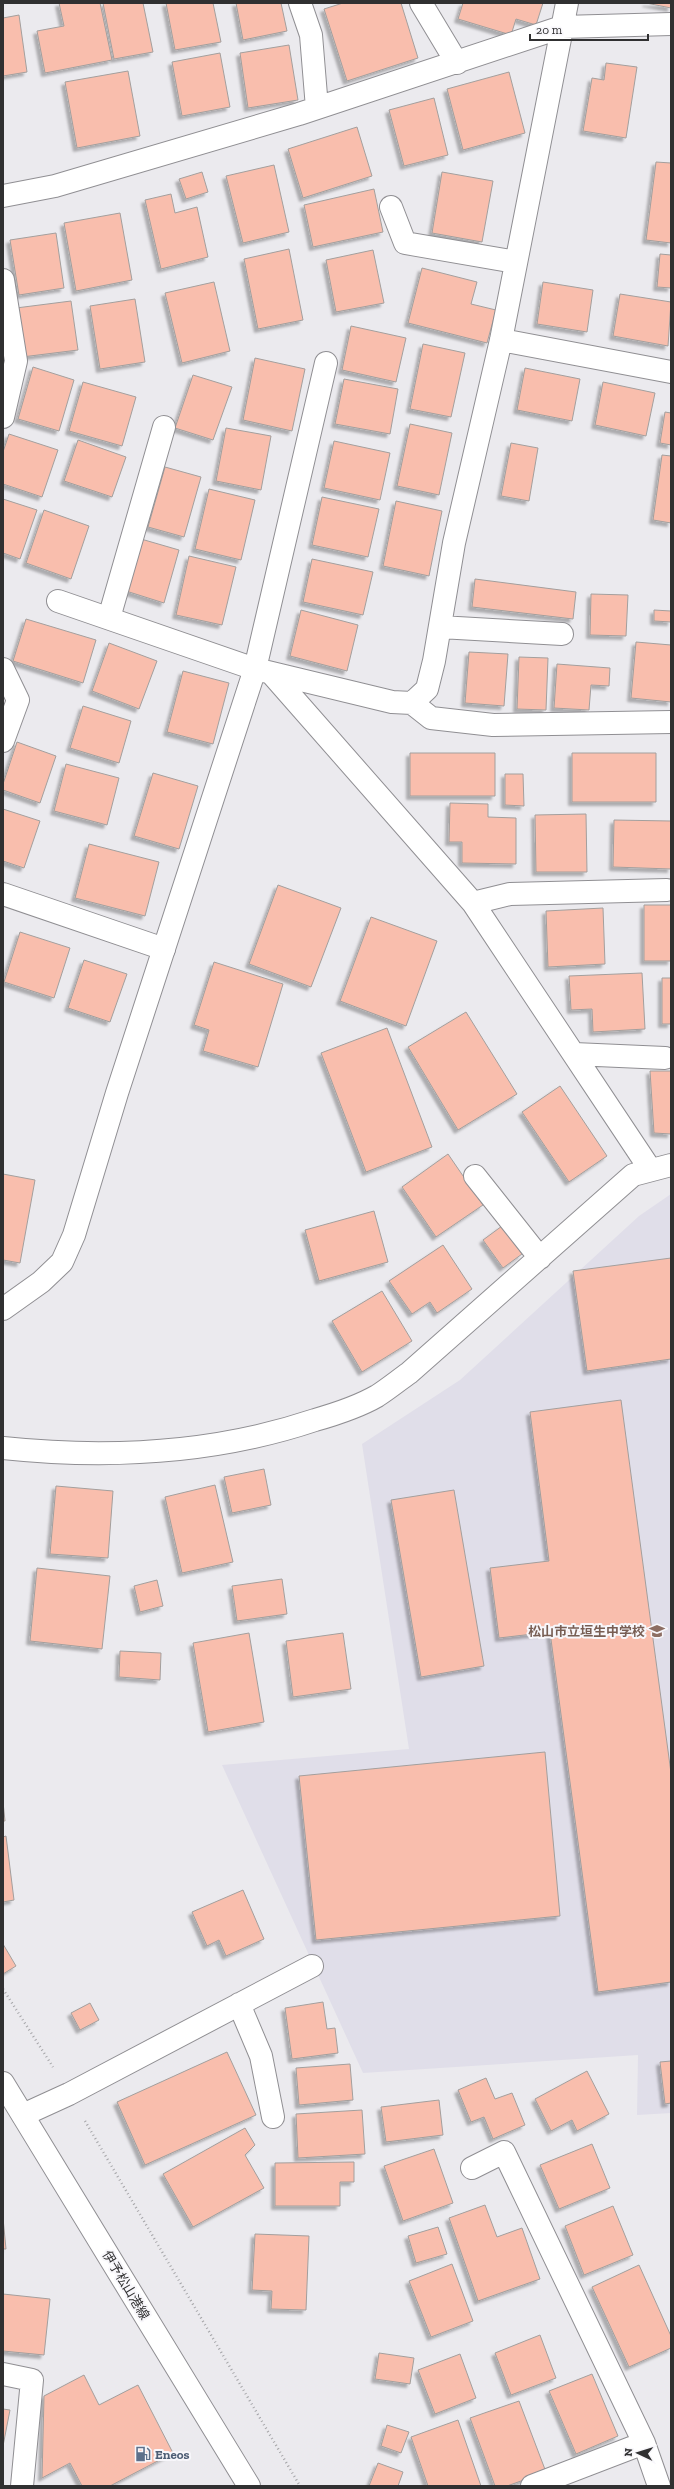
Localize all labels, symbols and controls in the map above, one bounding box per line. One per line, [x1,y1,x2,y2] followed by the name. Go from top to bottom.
[530,16,648,42] scale bar
[536,23,563,37] text: 20 m
[648,1622,666,1640] school or university icon: 松山市立垣生中学校
[528,1624,645,1639] place label: 松山市立垣生中学校
[99,2248,153,2322] street label: 伊予松山港線
[618,2433,658,2473] north arrow
[134,2445,152,2463] fuel station icon: Eneos
[155,2447,189,2462] place label: Eneos
[622,2447,635,2457] text: N

